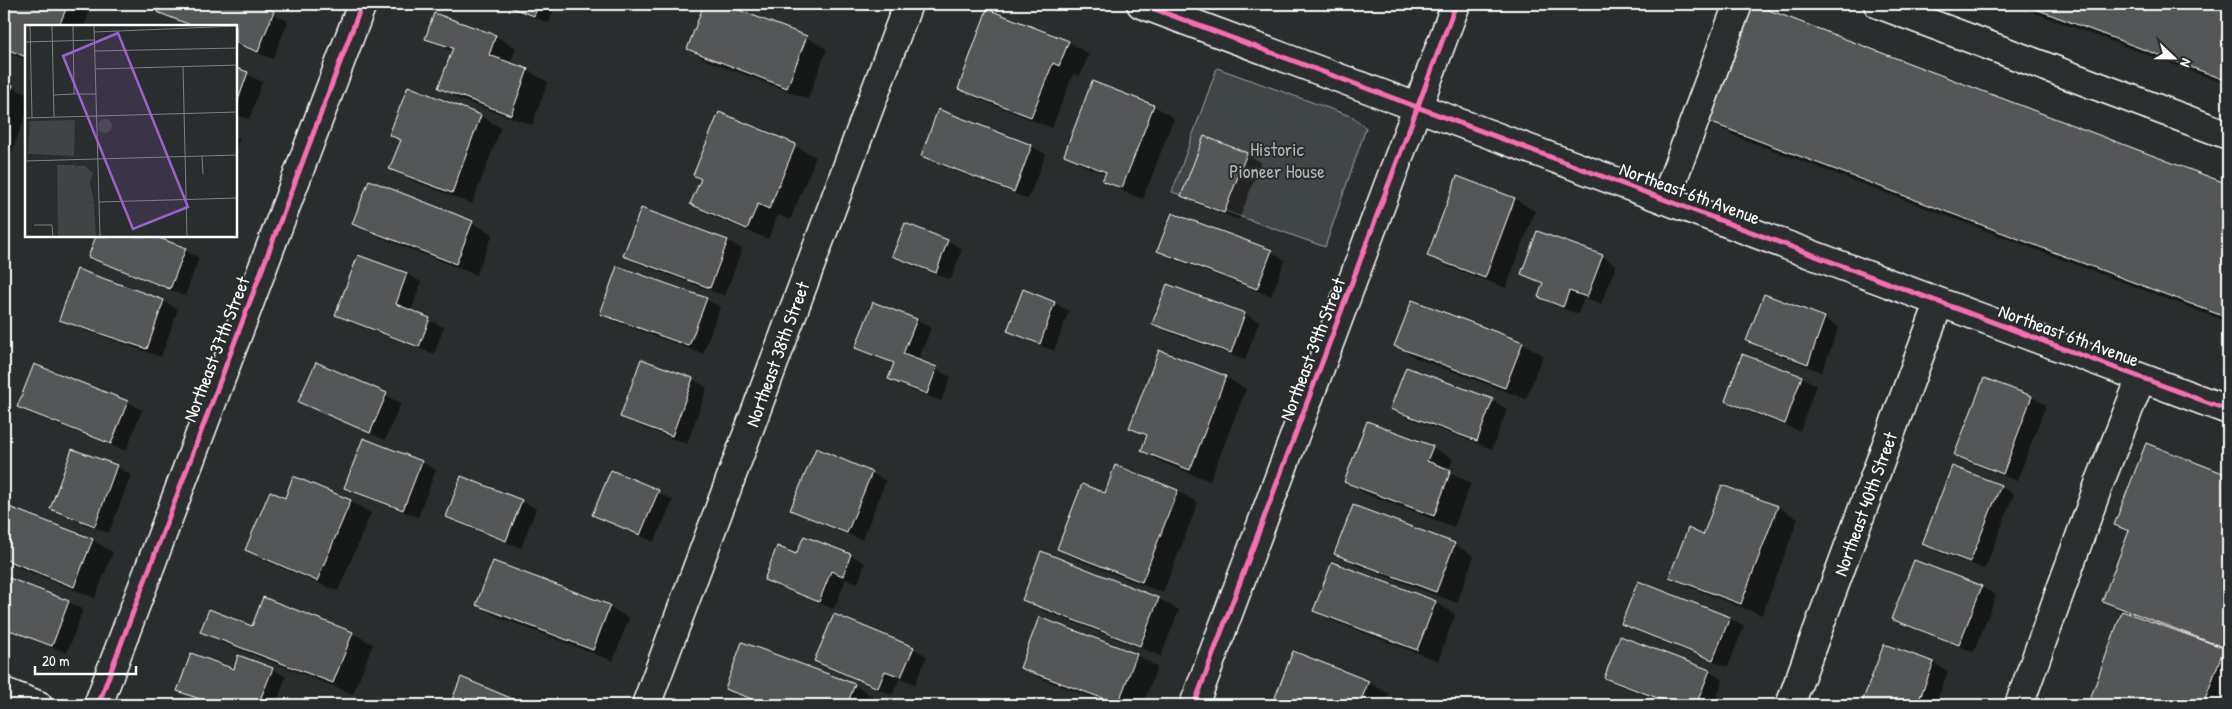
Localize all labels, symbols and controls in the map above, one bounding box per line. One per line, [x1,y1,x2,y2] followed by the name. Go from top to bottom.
[25,25,238,238] inset map
[2150,32,2200,82] north arrow
[2176,56,2197,71] text: N
[1229,136,1325,184] park label: Historic Pioneer House
[1616,156,1764,231] street label: Northeast 6th Avenue
[176,272,256,425] street label: Northeast 37th Street
[1273,273,1351,424] street label: Northeast 39th Street
[739,277,815,430] street label: Northeast 38th Street
[1995,298,2143,373] street label: Northeast 6th Avenue
[1827,428,1903,580] street label: Northeast 40th Street
[35,644,136,676] scale bar
[42,650,69,671] text: 20 m

